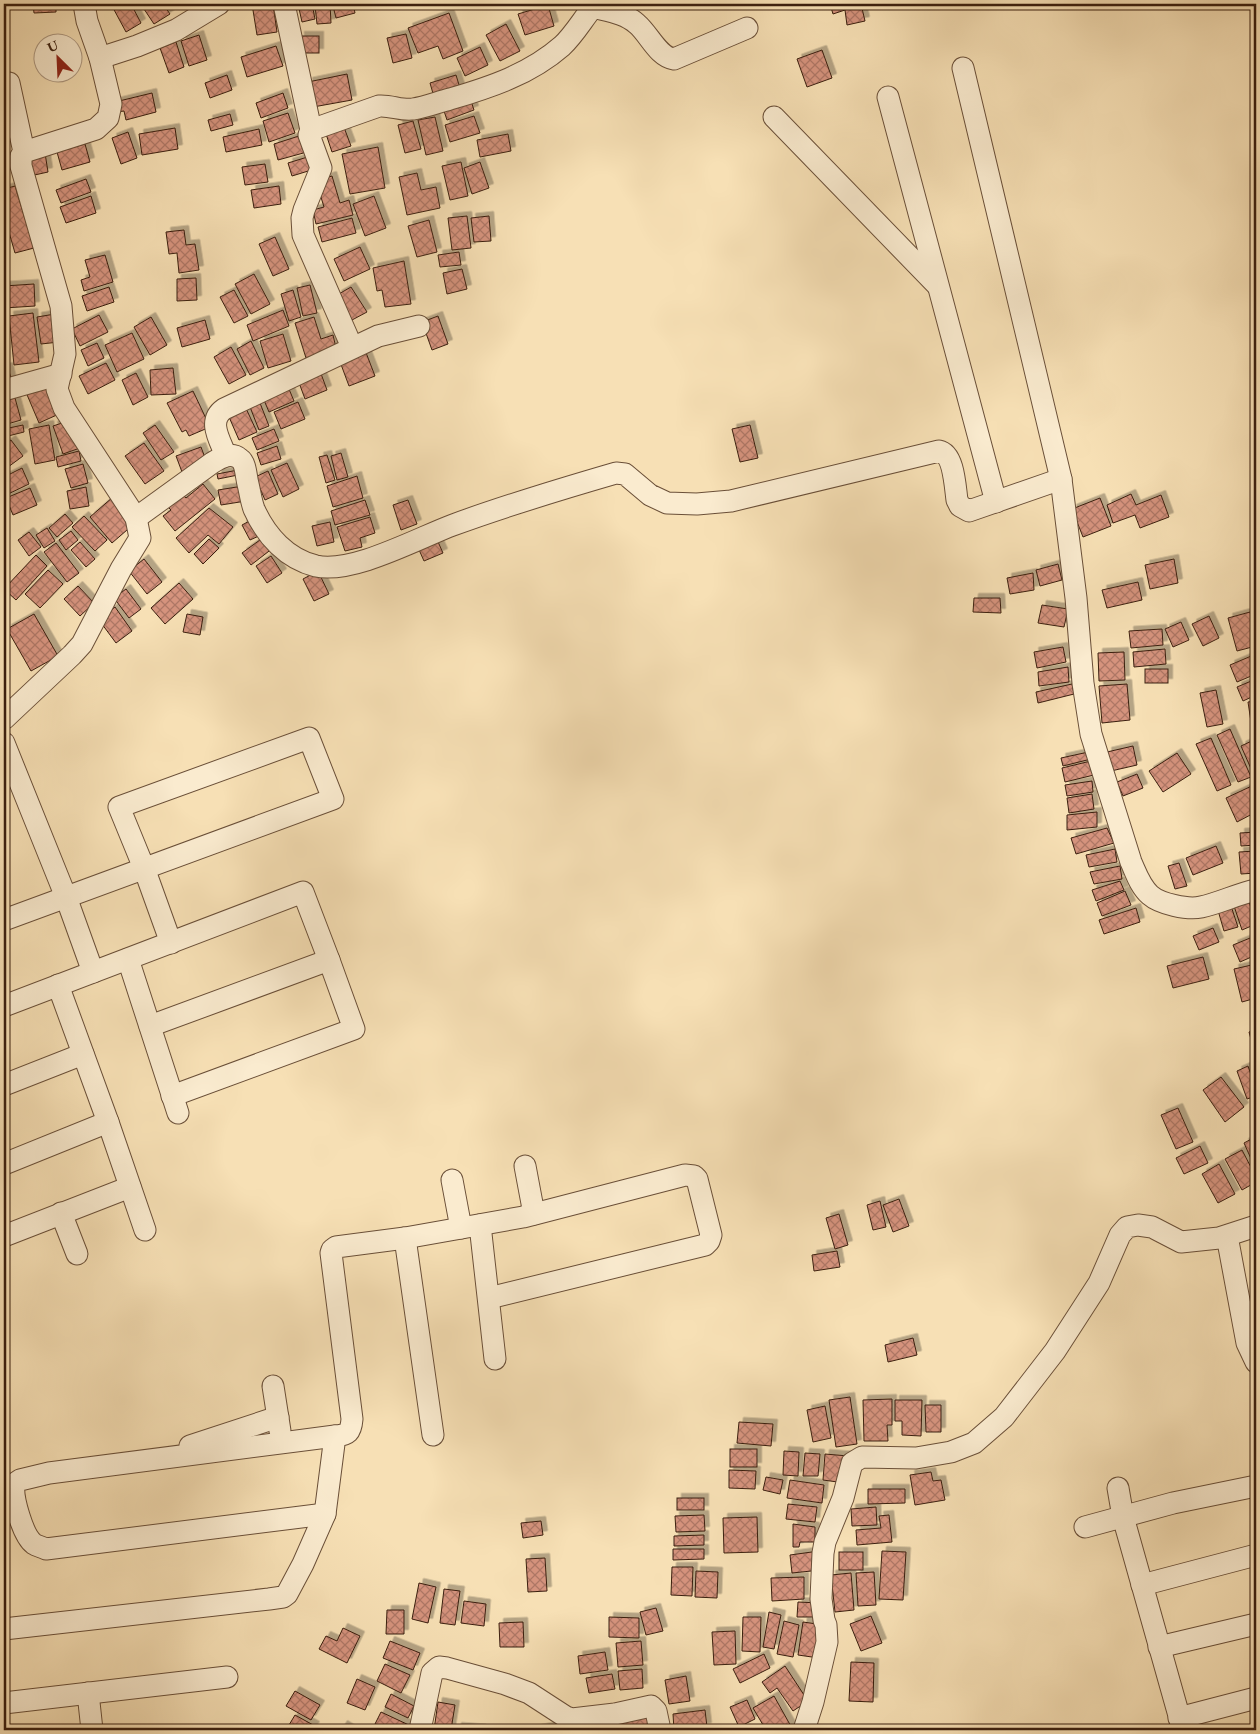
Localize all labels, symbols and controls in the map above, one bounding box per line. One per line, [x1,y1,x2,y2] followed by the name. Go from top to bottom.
[32,32,82,82] north arrow
[44,36,62,56] text: U

